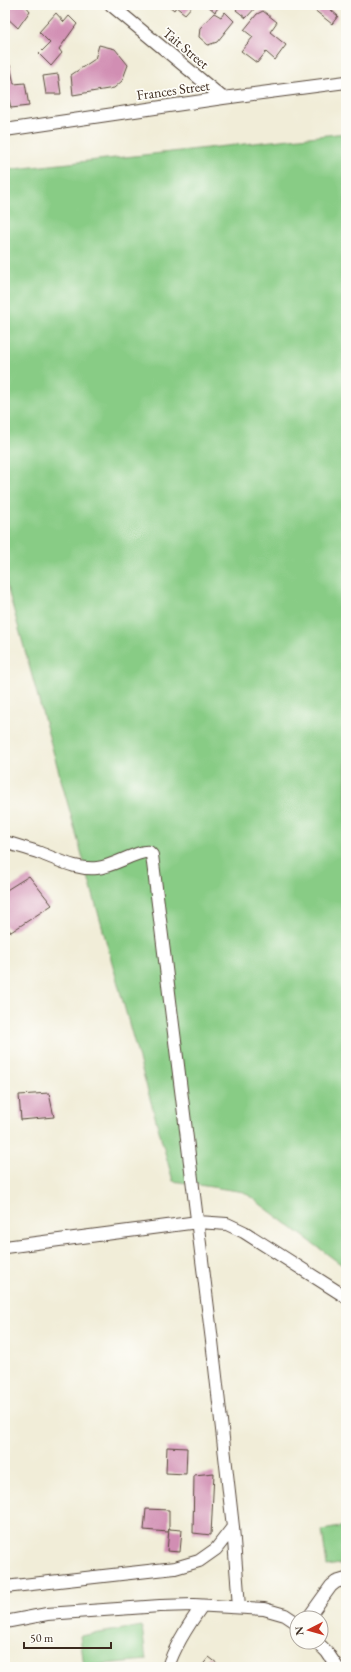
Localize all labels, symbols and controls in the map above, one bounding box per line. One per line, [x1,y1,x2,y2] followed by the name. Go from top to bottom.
[159,23,213,73] street label: Tait Street
[135,76,211,104] street label: Frances Street
[289,1610,329,1650] north arrow
[24,1624,111,1650] scale bar
[292,1626,306,1636] text: N
[30,1630,54,1646] text: 50 m

